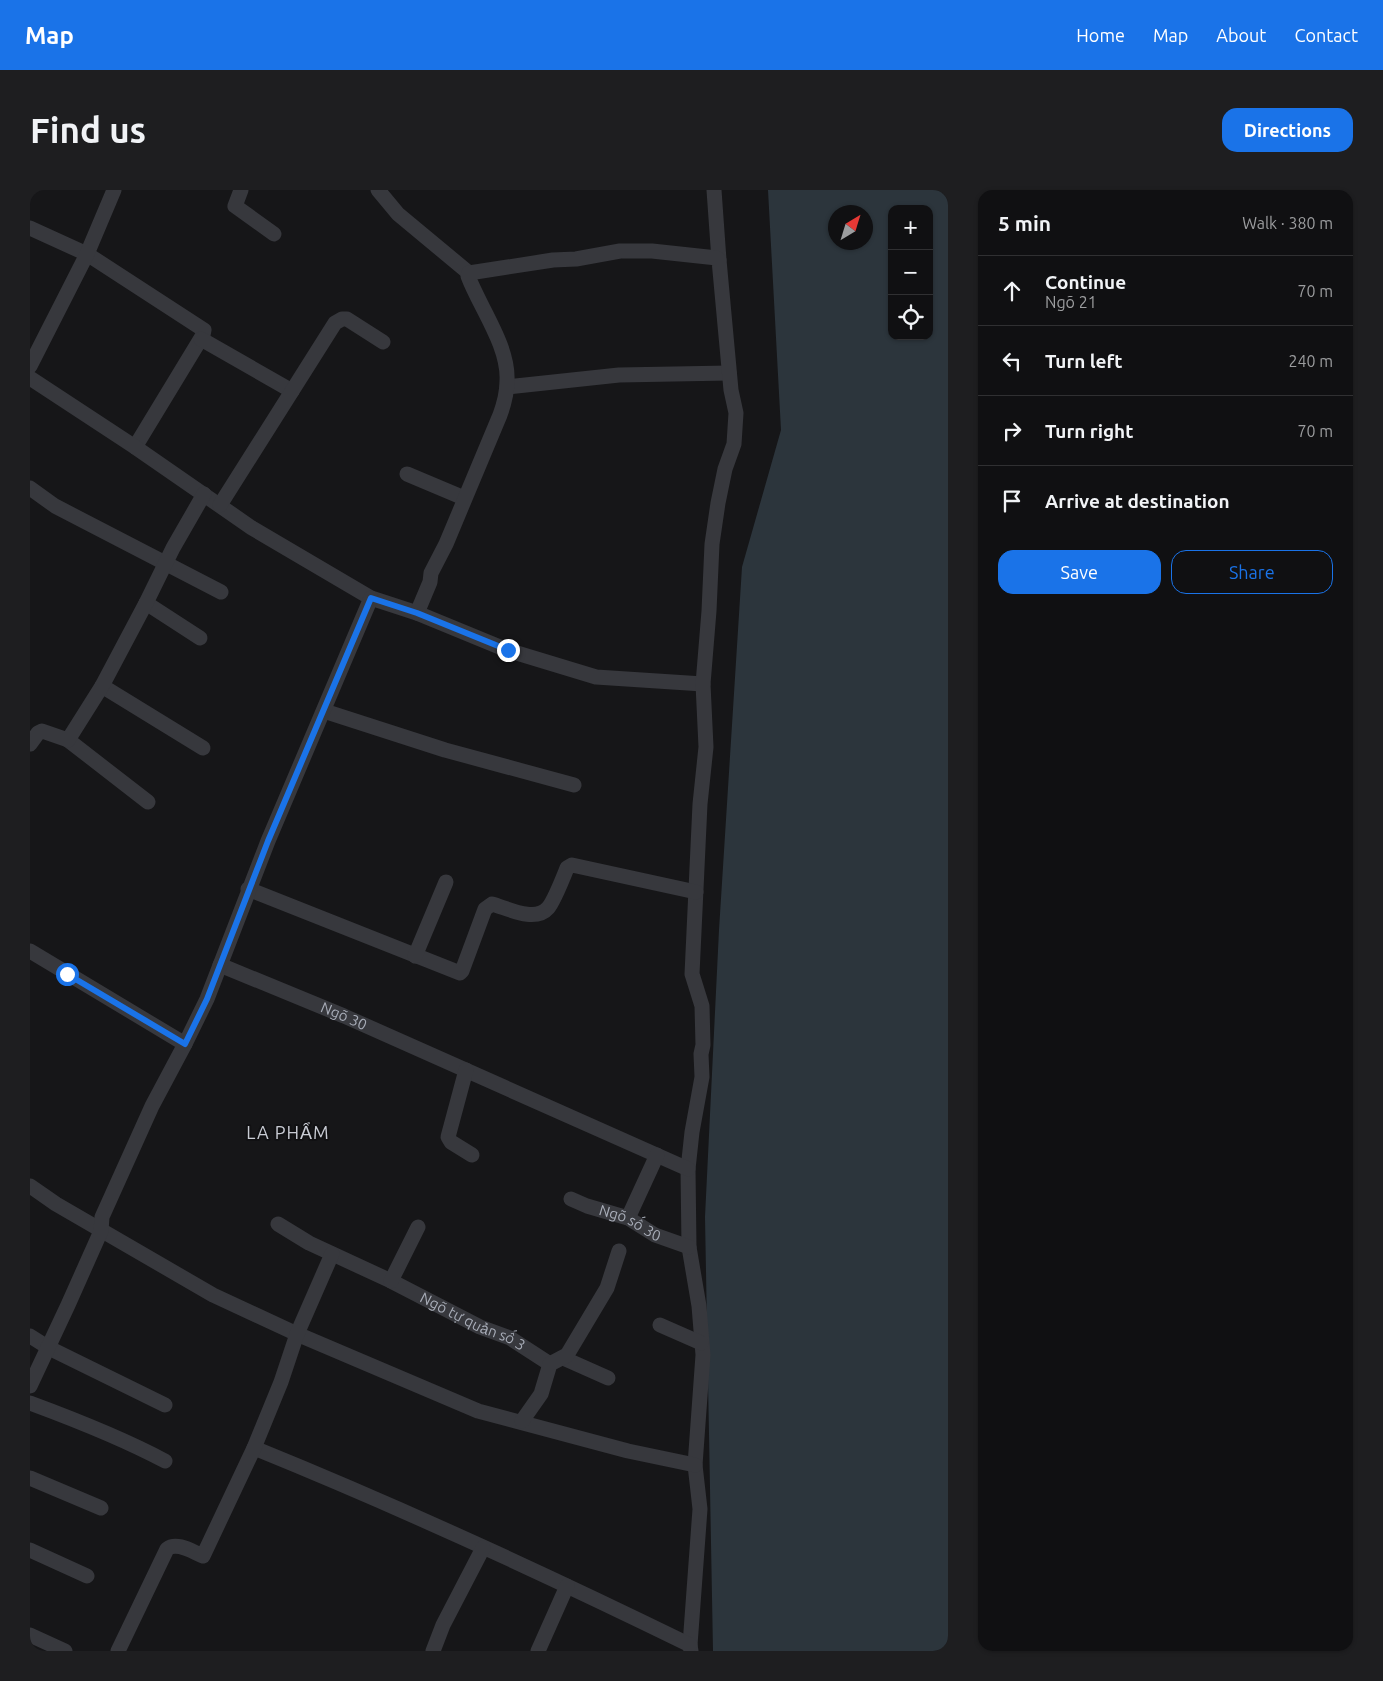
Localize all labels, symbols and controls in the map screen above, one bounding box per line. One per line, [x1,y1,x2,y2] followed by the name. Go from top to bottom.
[25,22,74,49] text: Map
[1076,25,1125,45] text: Home
[1153,25,1188,45] text: Map
[1216,25,1266,45] text: About
[1294,25,1358,45] text: Contact
[1222,108,1353,152] button: Directions
[30,110,146,150] text: Find us
[828,205,873,250] north arrow
[888,205,933,340] map controls
[888,205,933,250] button: +
[998,211,1051,235] text: 5 min
[1242,214,1333,232] text: Walk · 380 m
[888,250,933,295] button: −
[1045,271,1126,293] text: Continue
[998,277,1026,305] icon: ahead
[1297,282,1333,300] text: 70 m
[1045,293,1097,311] text: Ngõ 21
[888,295,933,340] button: locate
[998,347,1026,375] icon: left
[1045,350,1123,372] text: Turn left
[1288,352,1333,370] text: 240 m
[998,417,1026,445] icon: right
[1045,420,1133,442] text: Turn right
[1297,422,1333,440] text: 70 m
[998,487,1026,515] icon: arrive
[1045,490,1230,512] text: Arrive at destination
[998,550,1161,594] button: Save
[1171,550,1333,594] button: Share
[497,639,520,662] route end
[56,963,79,986] route start
[318,998,370,1033] street label: Ngõ 30
[246,1122,330,1142] district label: LA PHẨM
[597,1201,663,1244] street label: Ngõ số 30
[417,1289,529,1354] street label: Ngõ tự quản số 3

